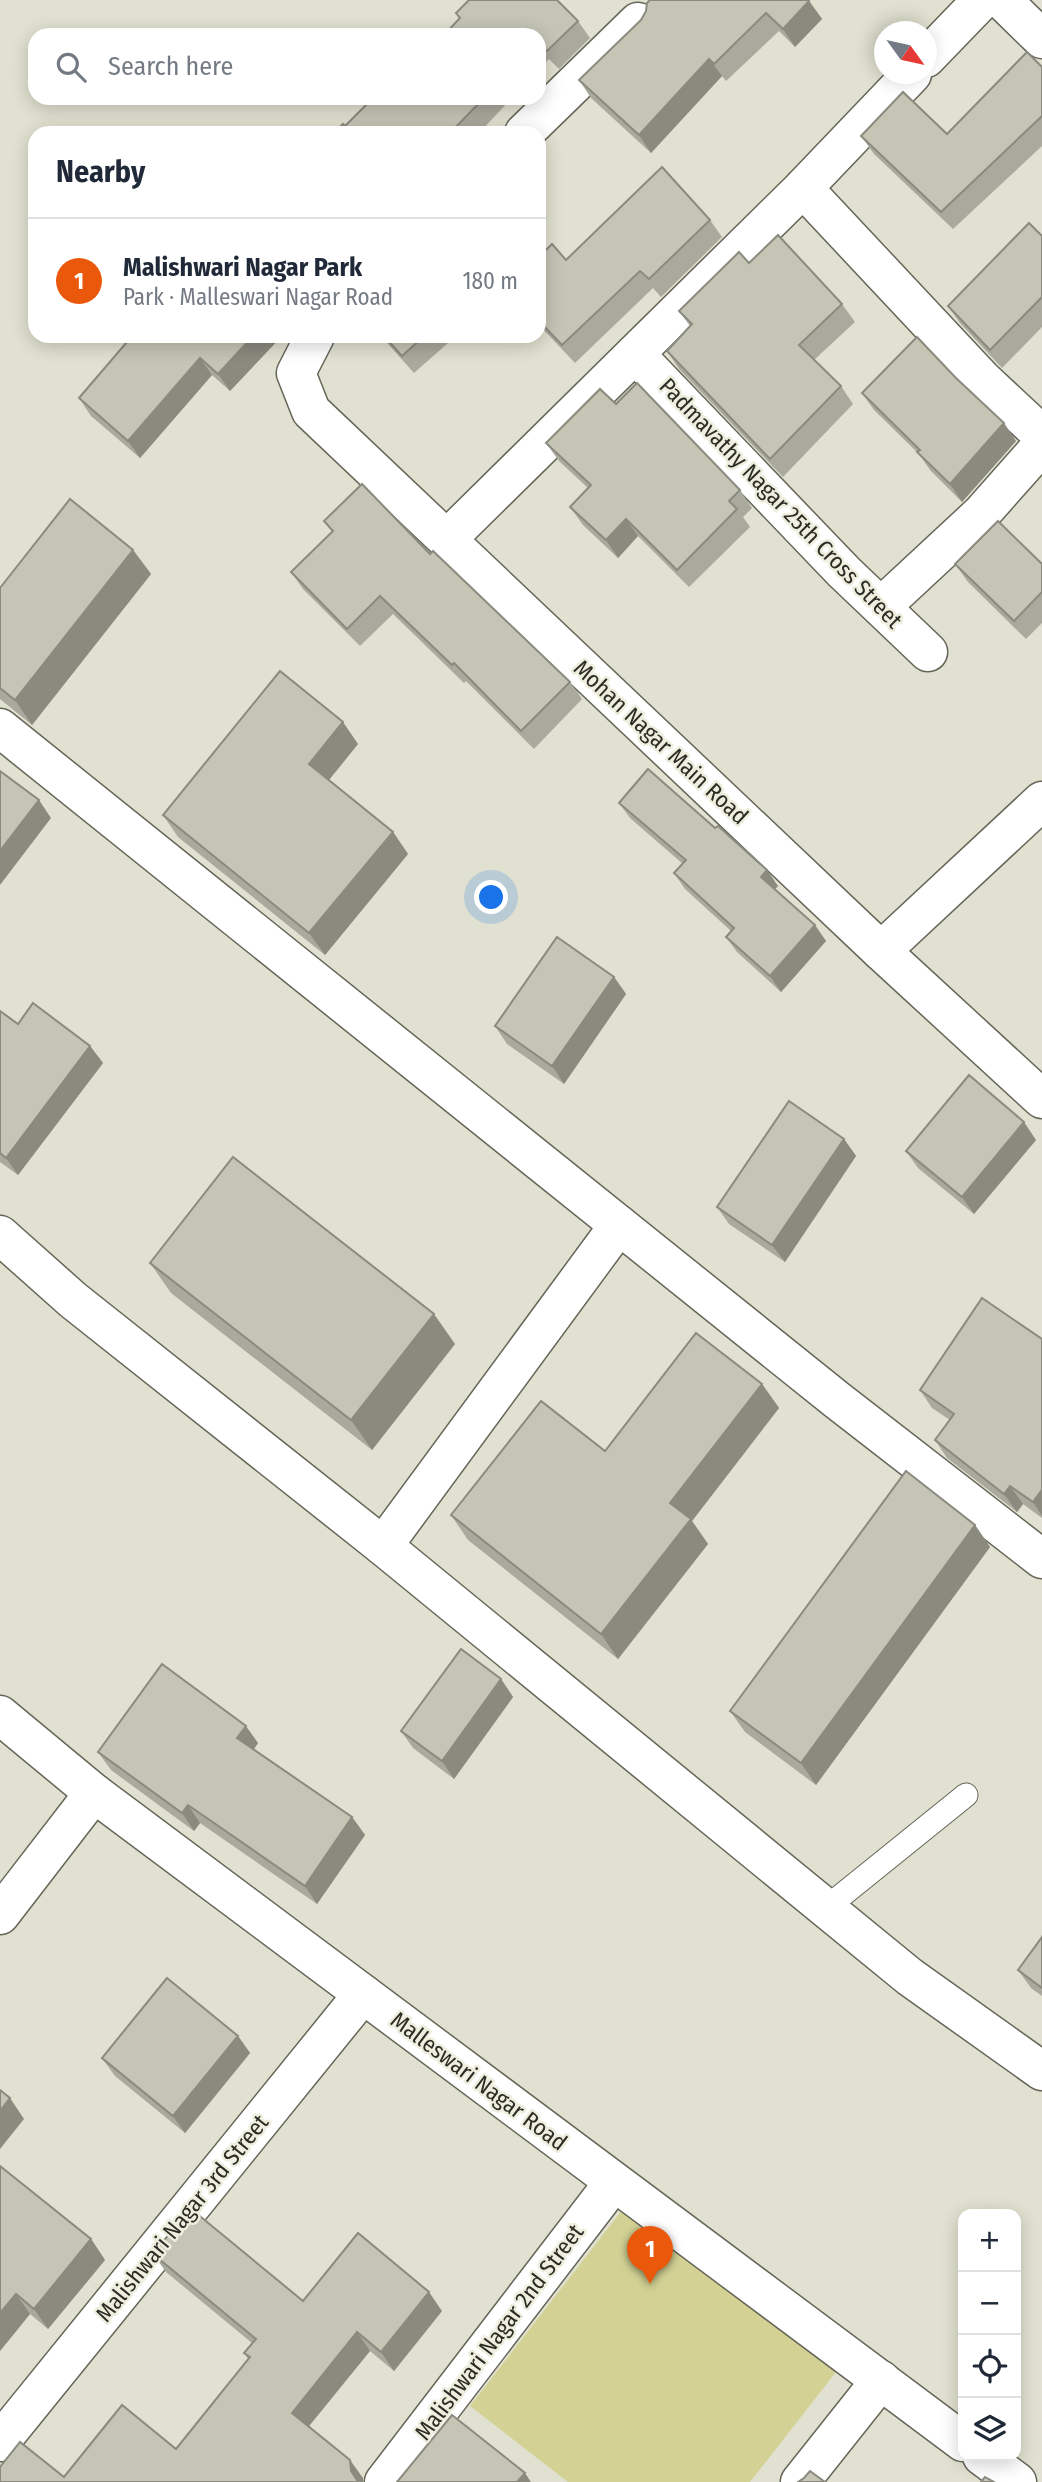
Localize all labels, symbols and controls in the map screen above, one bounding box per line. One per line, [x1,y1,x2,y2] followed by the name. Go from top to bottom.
[874,21,937,84] north arrow
[28,28,546,105] search box
[52,48,90,86] icon: search
[108,51,233,82] text: Search here
[56,154,145,190] text: Nearby
[123,252,362,283] text: Malishwari Nagar Park
[74,267,84,295] text: 1
[462,267,518,295] text: 180 m
[123,283,393,311] text: Park · Malleswari Nagar Road
[654,372,909,634] street label: Padmavathy Nagar 25th Cross Street
[568,654,754,830] street label: Mohan Nagar Main Road
[474,880,508,914] your location
[385,2006,573,2156] street label: Malleswari Nagar Road
[90,2108,275,2327] street label: Malishwari Nagar 3rd Street
[958,2209,1021,2461] map controls
[958,2209,1021,2272] button: +
[409,2218,590,2445] street label: Malishwari Nagar 2nd Street
[627,2226,673,2284] pin: 1
[958,2272,1021,2335] button: −
[958,2335,1021,2398] button: locate
[958,2398,1021,2461] button: layers

